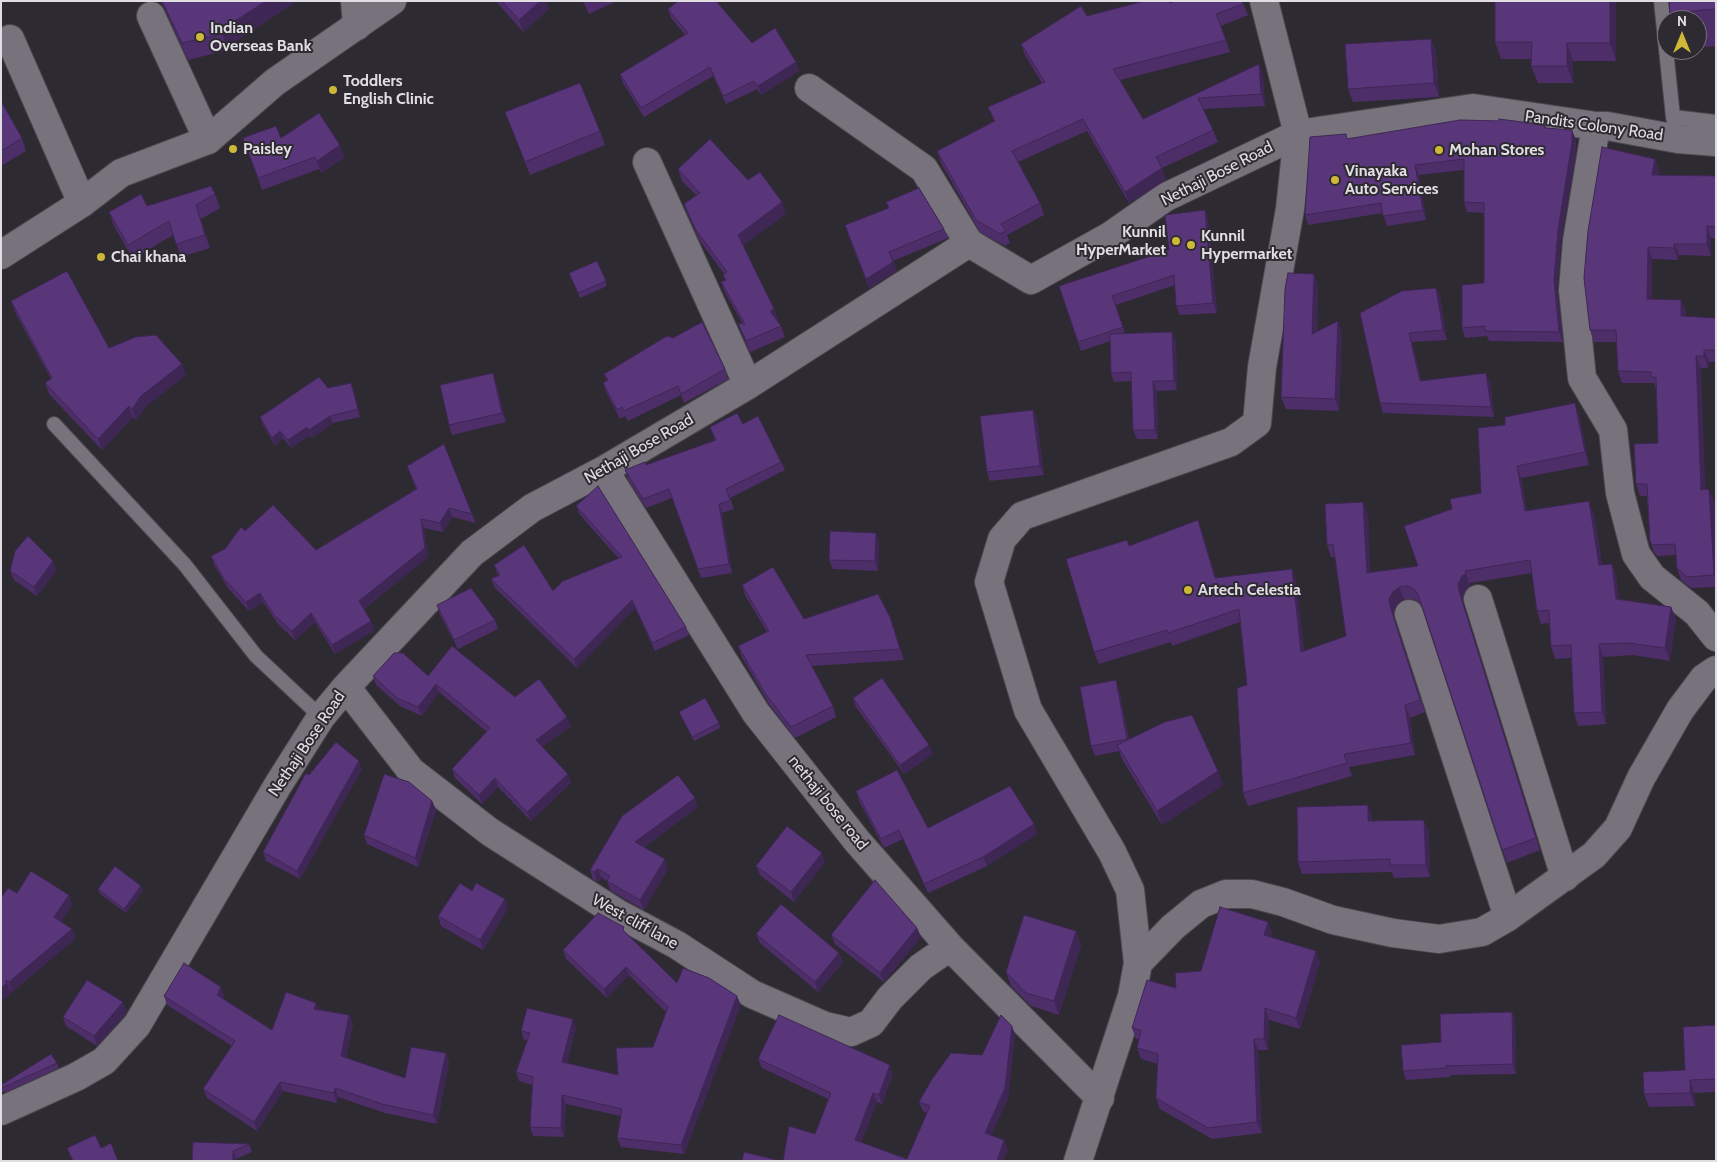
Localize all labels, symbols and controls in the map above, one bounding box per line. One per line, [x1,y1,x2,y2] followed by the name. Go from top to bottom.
[1657,10,1707,60] north arrow
[1677,12,1687,30] text: N
[210,18,311,56] place label: Indian Overseas Bank
[194,31,206,43] marker: Indian Overseas Bank
[343,71,434,109] place label: Toddlers English Clinic
[327,84,339,96] marker: Toddlers English Clinic
[1524,107,1664,145] street label: Pandits Colony Road
[1158,138,1276,210] street label: Nethaji Bose Road
[243,139,292,159] place label: Paisley
[1449,140,1544,160] place label: Mohan Stores
[227,143,239,155] marker: Paisley
[1433,144,1445,156] marker: Mohan Stores
[1345,161,1439,199] place label: Vinayaka Auto Services
[1329,174,1341,186] marker: Vinayaka Auto Services
[1076,222,1166,260] place label: Kunnil HyperMarket
[1201,226,1292,264] place label: Kunnil Hypermarket
[1170,235,1182,247] marker: Kunnil HyperMarket
[1185,239,1197,251] marker: Kunnil Hypermarket
[111,247,186,267] place label: Chai khana
[95,251,107,263] marker: Chai khana
[581,410,697,488] street label: Nethaji Bose Road
[1198,580,1301,600] place label: Artech Celestia
[1182,584,1194,596] marker: Artech Celestia
[265,688,349,800] street label: Nethaji Bose Road
[784,752,872,854] street label: nethaji bose road
[589,890,681,954] street label: West cliff lane

